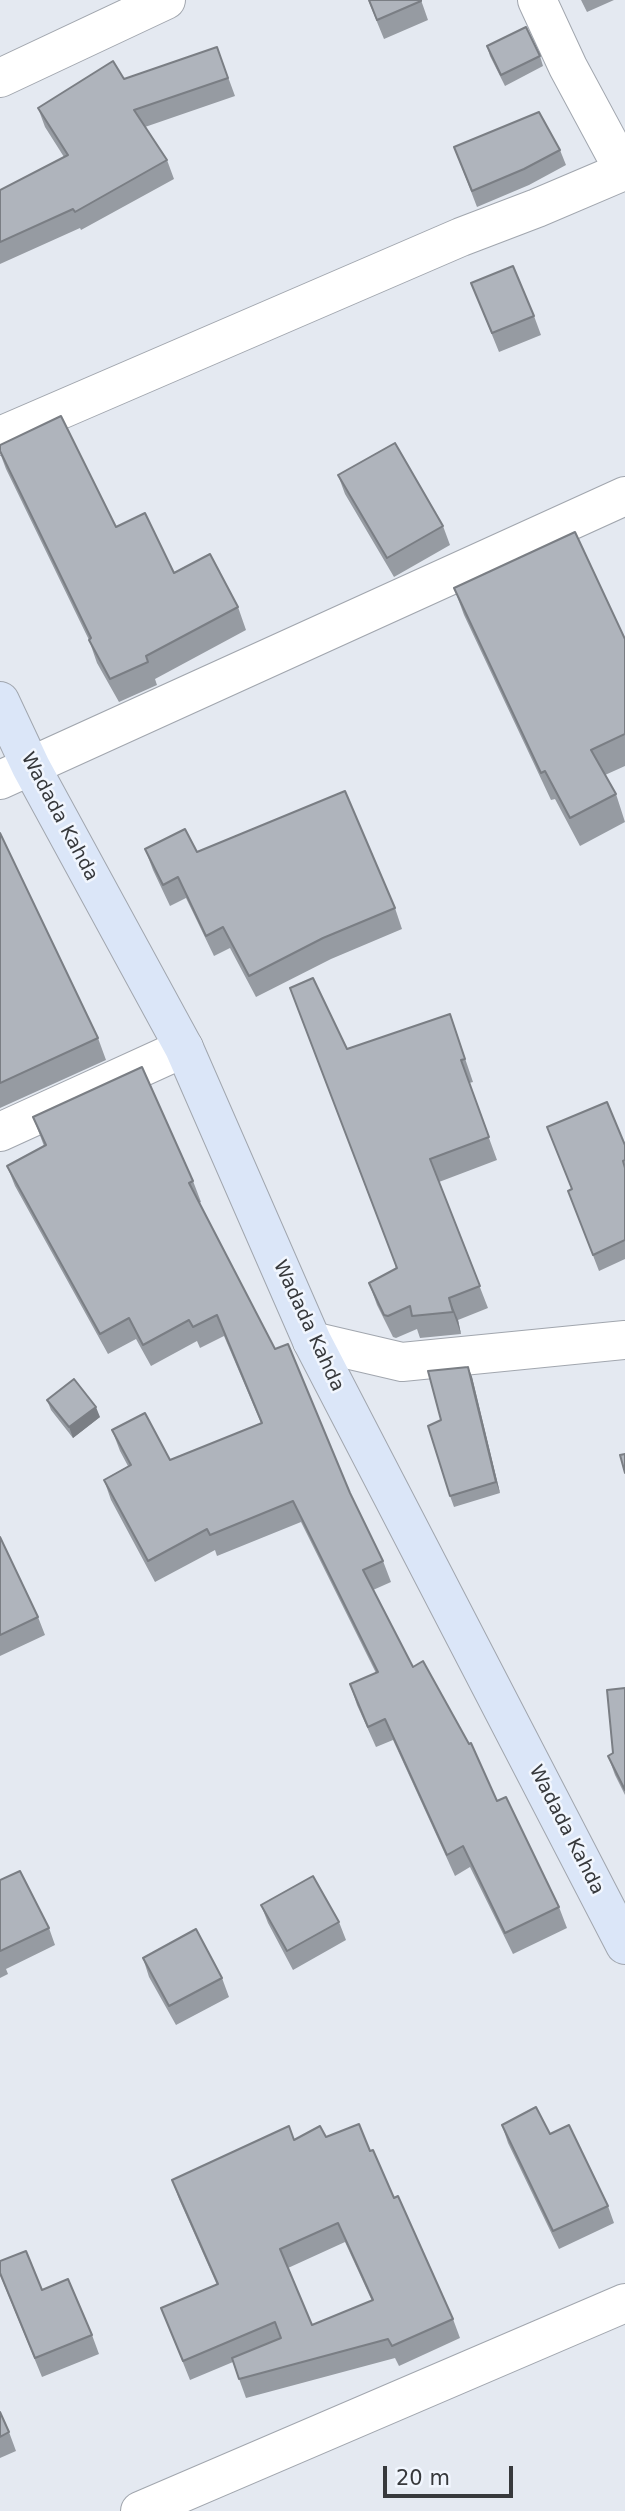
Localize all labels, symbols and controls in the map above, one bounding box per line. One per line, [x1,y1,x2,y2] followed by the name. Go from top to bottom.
[16,749,102,885] street label: Wadada Kahda
[268,1257,348,1395] street label: Wadada Kahda
[524,1761,608,1899] street label: Wadada Kahda
[387,2452,516,2496] scale bar
[396,2466,450,2490] text: 20 m

